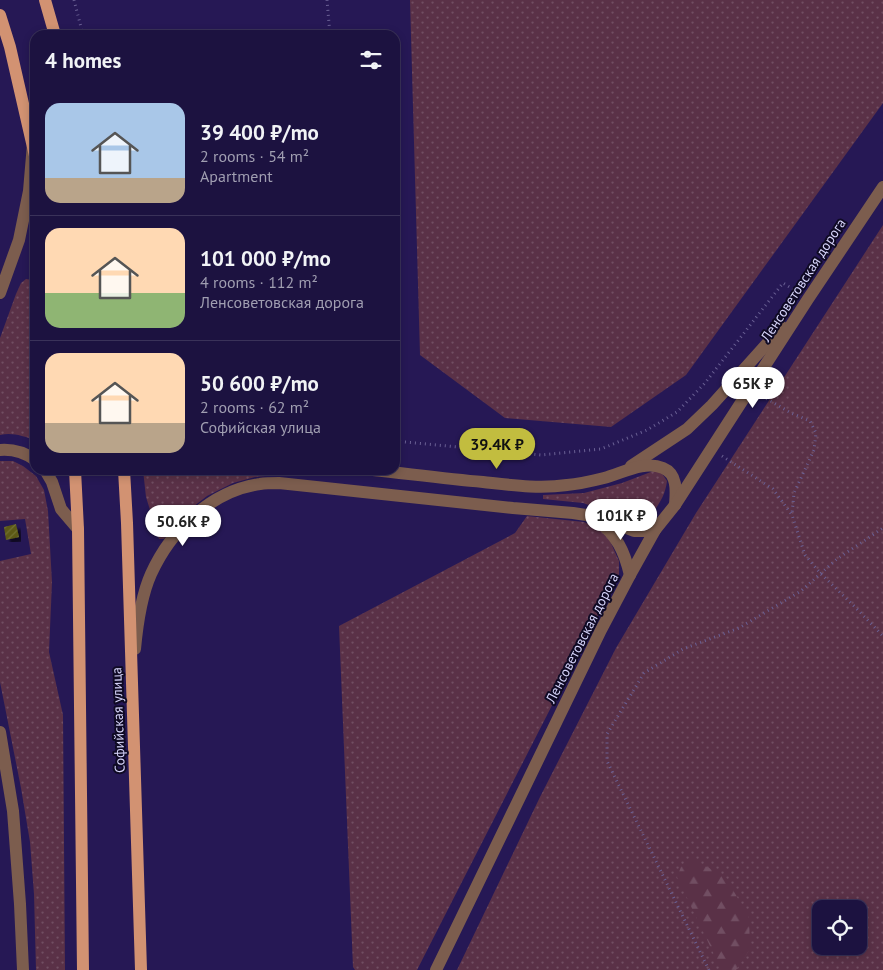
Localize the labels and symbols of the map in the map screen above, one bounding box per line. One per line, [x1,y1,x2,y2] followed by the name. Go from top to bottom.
[756,215,850,346] street label: Ленсоветовская дорога
[718,366,788,409] pin: 65K ₽
[451,428,543,470] pin: 39.4K ₽
[580,498,662,541] pin: 101K ₽
[137,504,229,547] pin: 50.6K ₽
[541,570,623,707] street label: Ленсоветовская дорога
[107,667,129,773] street label: Софийская улица

